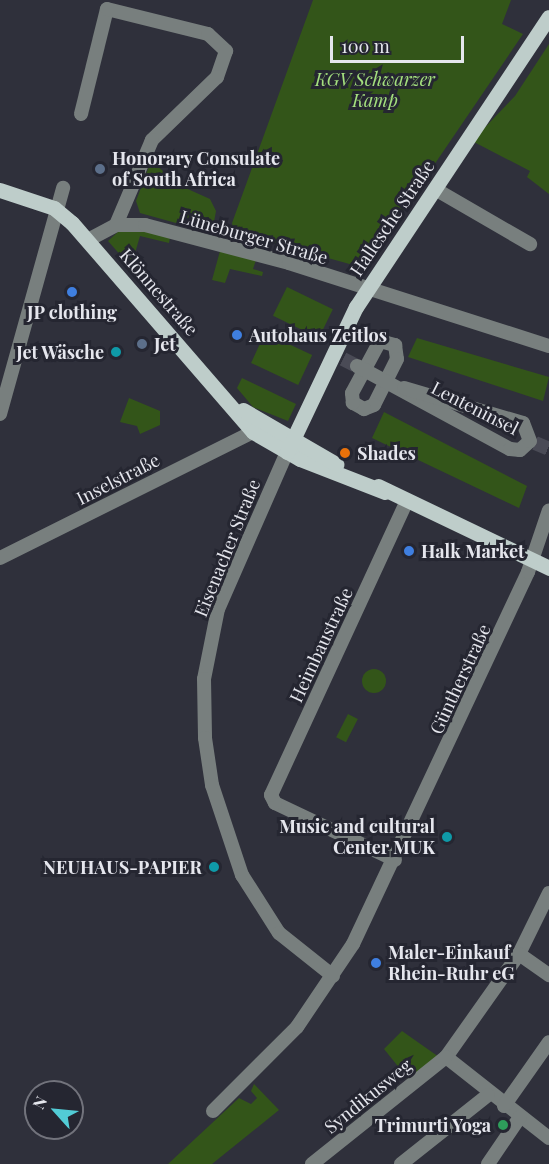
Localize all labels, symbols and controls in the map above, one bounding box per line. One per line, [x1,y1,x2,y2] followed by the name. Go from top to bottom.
[333,24,466,62] scale bar
[341,34,390,58] text: 100 m
[315,69,435,112] park label: KGV Schwarzer Kamp
[112,148,281,190] place label: Honorary Consulate of South Africa
[345,156,439,280] street label: Hallesche Straße
[93,162,107,176] marker: Honorary Consulate of South Africa
[177,206,331,268] street label: Lüneburger Straße
[115,244,203,340] street label: Klönnestraße
[65,285,79,299] marker: JP clothing
[27,301,117,323] place label: JP clothing
[249,324,387,346] place label: Autohaus Zeitlos
[230,328,244,342] marker: Autohaus Zeitlos
[154,333,176,355] place label: Jet
[135,337,149,351] marker: Jet
[15,341,104,363] place label: Jet Wäsche
[109,345,123,359] marker: Jet Wäsche
[428,377,522,439] street label: Lenteninsel
[357,442,416,464] place label: Shades
[338,446,352,460] marker: Shades
[73,449,163,509] street label: Inselstraße
[190,476,264,620] street label: Eisenacher Straße
[421,540,524,562] place label: Halk Market
[402,544,416,558] marker: Halk Market
[285,584,357,706] street label: Heimbaustraße
[425,621,495,737] street label: Güntherstraße
[279,816,435,858] place label: Music and cultural Center MUK
[440,830,454,844] marker: Music and cultural Center MUK
[43,856,202,878] place label: NEUHAUS-PAPIER
[207,860,221,874] marker: NEUHAUS-PAPIER
[388,942,515,984] place label: Maler-Einkauf Rhein-Ruhr eG
[369,956,383,970] marker: Maler-Einkauf Rhein-Ruhr eG
[320,1054,416,1138] street label: Syndikusweg
[24,1080,84,1140] north arrow
[27,1093,51,1112] text: N
[374,1114,491,1136] place label: Trimurti Yoga
[496,1118,510,1132] marker: Trimurti Yoga

